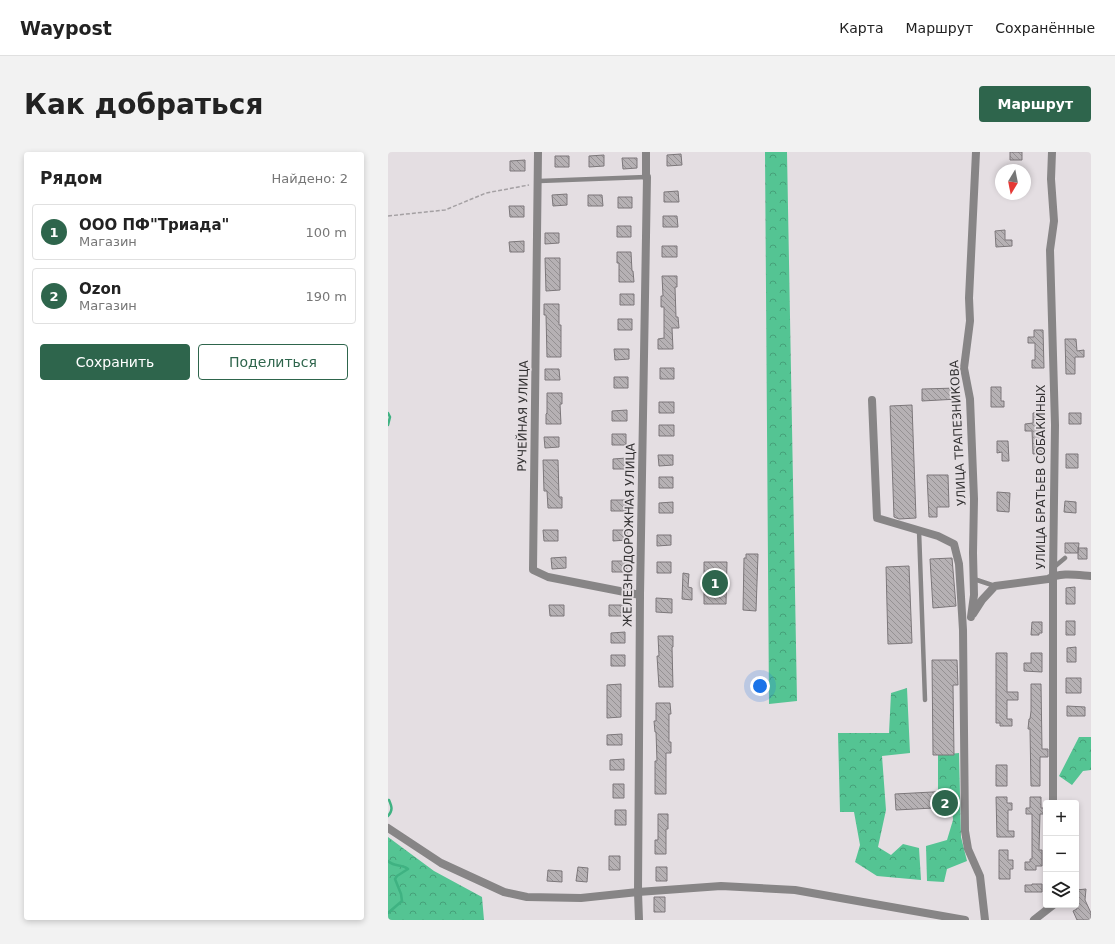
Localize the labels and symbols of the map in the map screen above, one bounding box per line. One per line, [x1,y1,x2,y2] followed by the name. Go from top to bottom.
[995,164,1031,200] north arrow
[514,359,531,472] street label: РУЧЕЙНАЯ УЛИЦА
[947,359,969,506] street label: УЛИЦА ТРАПЕЗНИКОВА
[1034,384,1048,570] street label: УЛИЦА БРАТЬЕВ СОБАКИНЫХ
[620,442,638,627] street label: ЖЕЛЕЗНОДОРОЖНАЯ УЛИЦА
[702,568,728,598] pin: 1
[750,676,770,696] your location
[932,788,958,818] pin: 2

